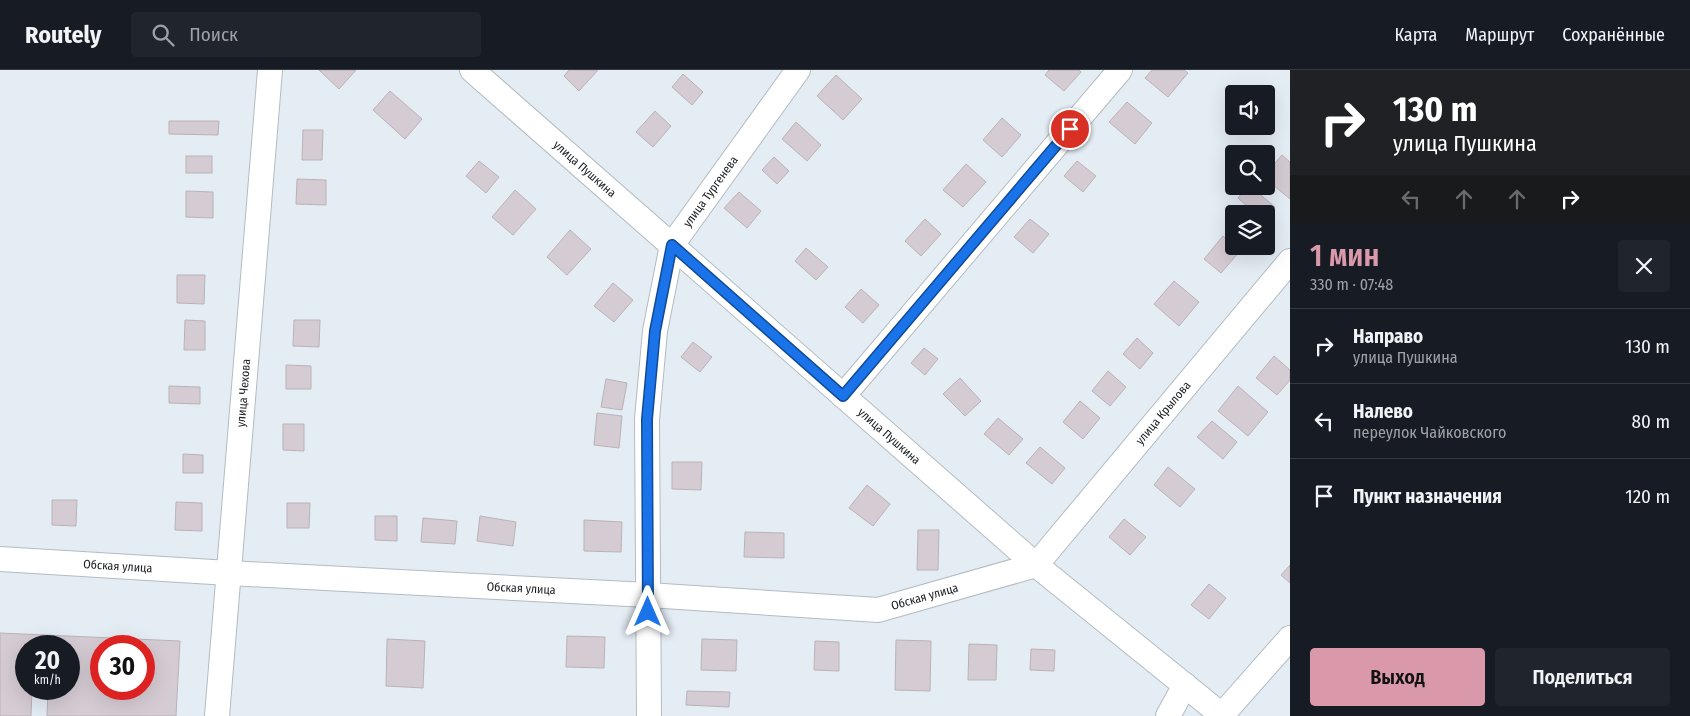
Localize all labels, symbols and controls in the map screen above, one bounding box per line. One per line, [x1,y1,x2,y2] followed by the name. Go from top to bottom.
[131,12,481,57] search box
[25,21,101,49] text: Routely
[149,21,177,49] icon: search
[189,23,238,46] text: Поиск
[1394,24,1437,46] text: Карта
[1465,24,1534,46] text: Маршрут
[1562,24,1665,46] text: Сохранённые
[1225,85,1275,255] map controls
[1225,85,1275,135] button: sound
[1393,88,1477,130] text: 130 m
[1310,90,1375,155] icon: right
[1049,108,1091,150] pin
[1056,115,1084,143] icon: arrive
[1393,130,1537,157] text: улица Пушкина
[551,138,619,200] street label: улица Пушкина
[1225,145,1275,195] button: search
[680,153,741,230] street label: улица Тургенева
[1397,185,1425,213] icon: left
[1450,185,1478,213] icon: ahead
[1503,185,1531,213] icon: ahead
[1556,185,1584,213] icon: right
[1225,205,1275,255] button: layers
[1310,238,1379,274] text: 1 мин
[1618,240,1670,292] button: close
[1310,275,1393,294] text: 330 m · 07:48
[1353,325,1423,348] text: Направо
[1310,332,1338,360] icon: right
[1625,335,1670,358] text: 130 m
[1353,348,1458,367] text: улица Пушкина
[234,358,253,428] street label: улица Чехова
[1133,378,1194,447] street label: улица Крылова
[1353,400,1413,423] text: Налево
[855,405,923,467] street label: улица Пушкина
[1310,407,1338,435] icon: left
[1632,410,1670,433] text: 80 m
[1353,423,1506,442] text: переулок Чайковского
[1310,482,1338,510] icon: arrive
[1353,485,1502,508] text: Пункт назначения
[1625,485,1670,508] text: 120 m
[83,557,153,575] street label: Обская улица
[486,580,556,597] street label: Обская улица
[889,580,960,613] street label: Обская улица
[621,585,673,637] position arrow
[90,635,155,700] speed limit sign: 30
[35,646,60,676] text: 20
[1310,648,1485,706] button: Выход
[1495,648,1670,706] button: Поделиться
[34,673,61,687] text: km/h

